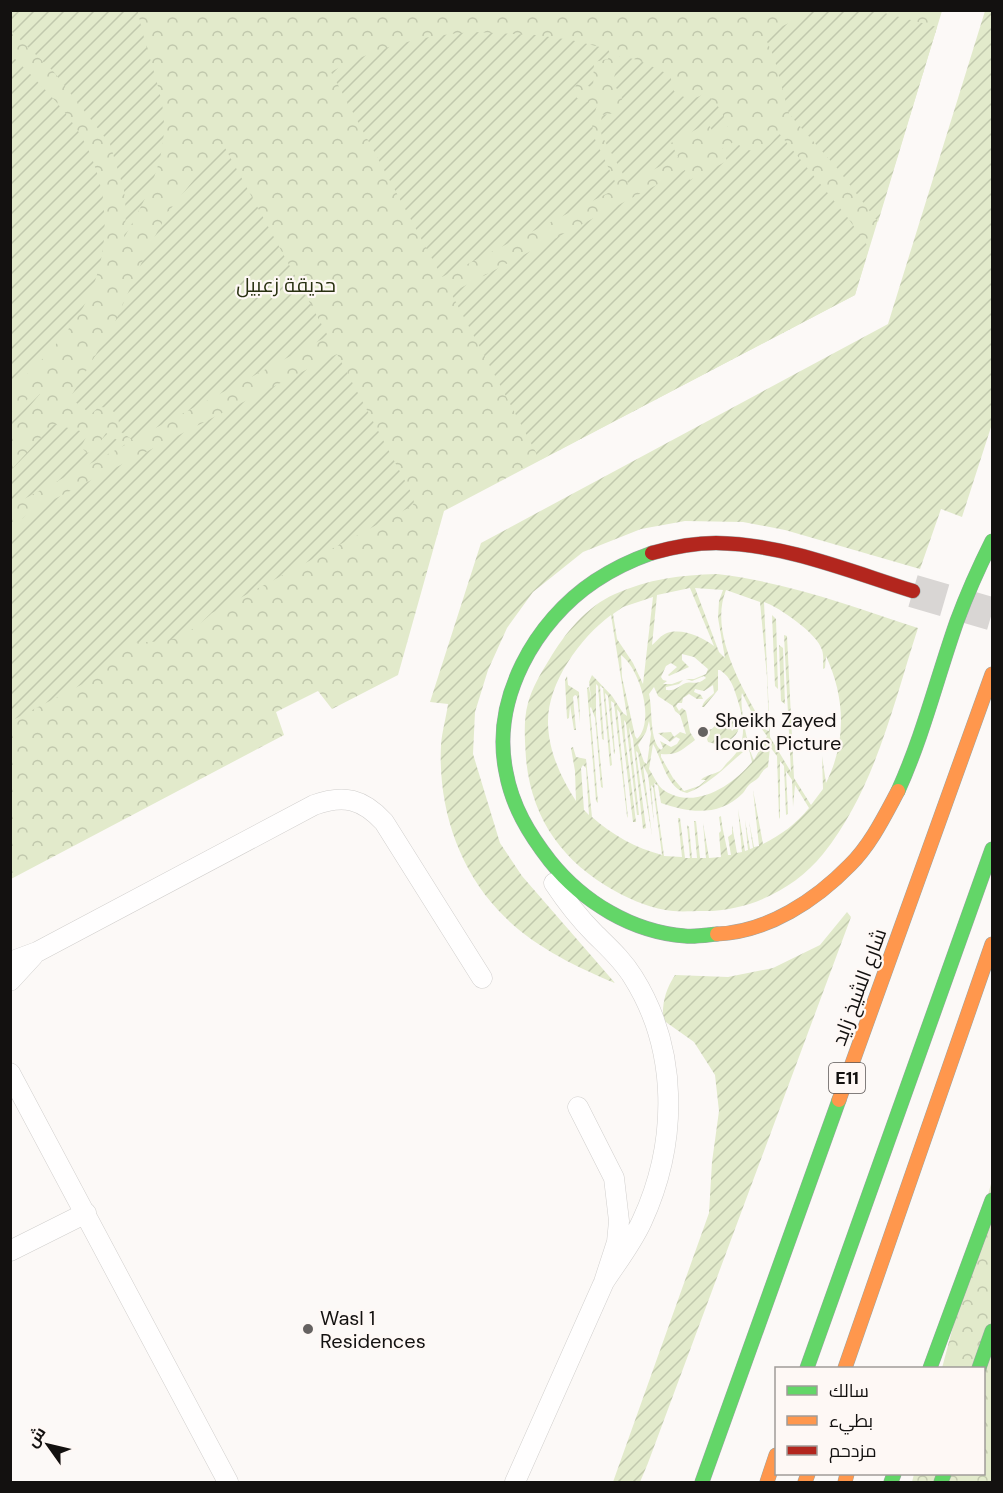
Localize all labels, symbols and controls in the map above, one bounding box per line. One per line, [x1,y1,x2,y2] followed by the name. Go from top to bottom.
[236,272,336,298] park label: حديقة زعبيل
[715,707,841,756] place label: Sheikh Zayed Iconic Picture
[696,725,710,739] marker: Sheikh Zayed Iconic Picture
[826,925,893,1049] street label: شارع الشيخ زايد
[829,1063,865,1093] road number: E11
[320,1305,426,1354] place label: Wasl 1 Residences
[301,1322,315,1336] marker: Wasl 1 Residences
[775,1367,985,1475] legend
[829,1379,869,1403] text: سالك
[829,1409,873,1435] text: بطيء
[18,1415,78,1475] north arrow
[22,1423,50,1451] text: ش
[829,1439,877,1463] text: مزدحم

